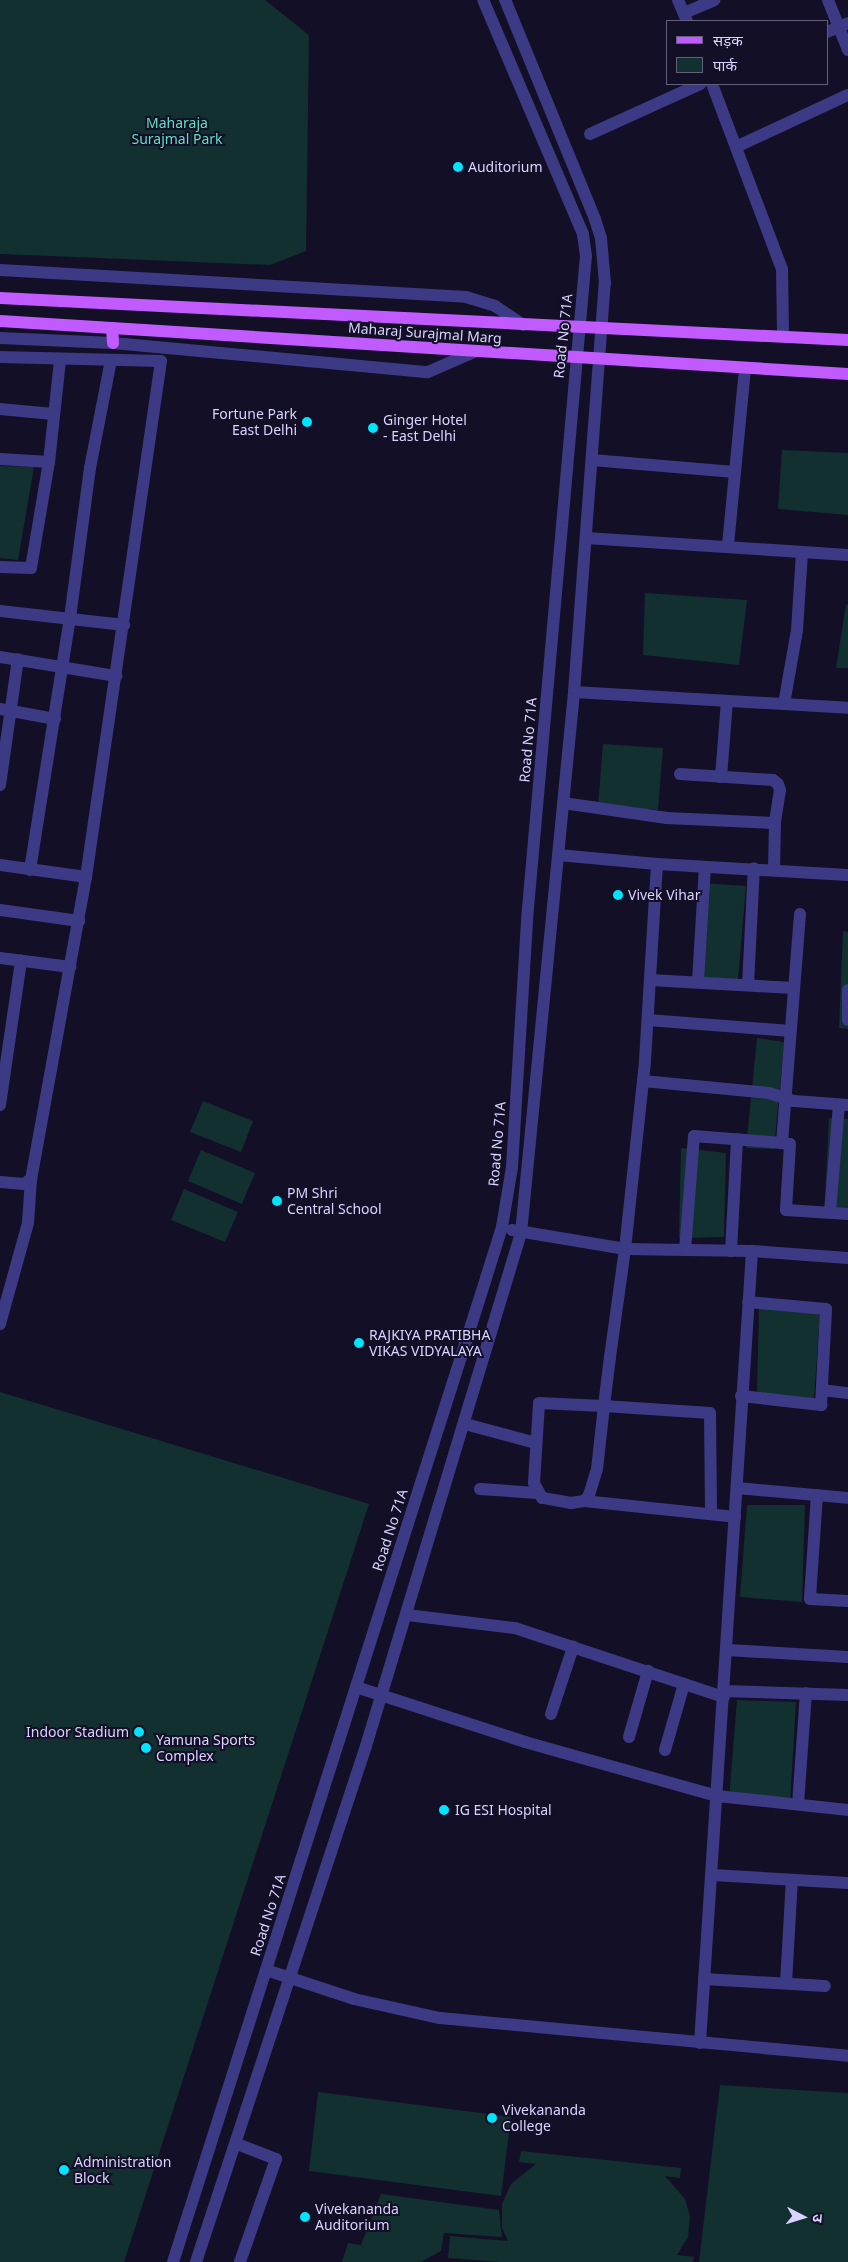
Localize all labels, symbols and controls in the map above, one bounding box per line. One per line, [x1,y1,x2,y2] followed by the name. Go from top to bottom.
[666,20,828,85] legend
[713,30,743,50] text: सड़क
[713,55,737,75] text: पार्क
[131,115,223,148] park label: Maharaja Surajmal Park
[468,159,542,175] place label: Auditorium
[452,161,464,173] marker: Auditorium
[550,293,576,379] street label: Road No 71A
[348,319,502,347] street label: Maharaj Surajmal Marg
[212,406,297,438] place label: Fortune Park East Delhi
[383,412,467,444] place label: Ginger Hotel - East Delhi
[301,416,313,428] marker: Fortune Park East Delhi
[367,422,379,434] marker: Ginger Hotel - East Delhi
[516,697,540,783] street label: Road No 71A
[628,887,700,903] place label: Vivek Vihar
[612,889,624,901] marker: Vivek Vihar
[485,1101,509,1187] street label: Road No 71A
[287,1185,382,1218] place label: PM Shri Central School
[271,1195,283,1207] marker: PM Shri Central School
[369,1327,490,1360] place label: RAJKIYA PRATIBHA VIKAS VIDYALAYA
[353,1337,365,1349] marker: RAJKIYA PRATIBHA VIKAS VIDYALAYA
[369,1487,411,1573] street label: Road No 71A
[26,1724,129,1740] place label: Indoor Stadium
[133,1726,145,1738] marker: Indoor Stadium
[156,1732,255,1764] place label: Yamuna Sports Complex
[140,1742,152,1754] marker: Yamuna Sports Complex
[455,1802,552,1818] place label: IG ESI Hospital
[437,1803,451,1817] marker: IG ESI Hospital
[247,1872,289,1958] street label: Road No 71A
[502,2102,586,2134] place label: Vivekananda College
[486,2112,498,2124] marker: Vivekananda College
[74,2154,171,2186] place label: Administration Block
[58,2164,70,2176] marker: Administration Block
[778,2192,828,2242] north arrow
[315,2201,399,2234] place label: Vivekananda Auditorium
[299,2211,311,2223] marker: Vivekananda Auditorium
[809,2213,828,2223] text: उ

